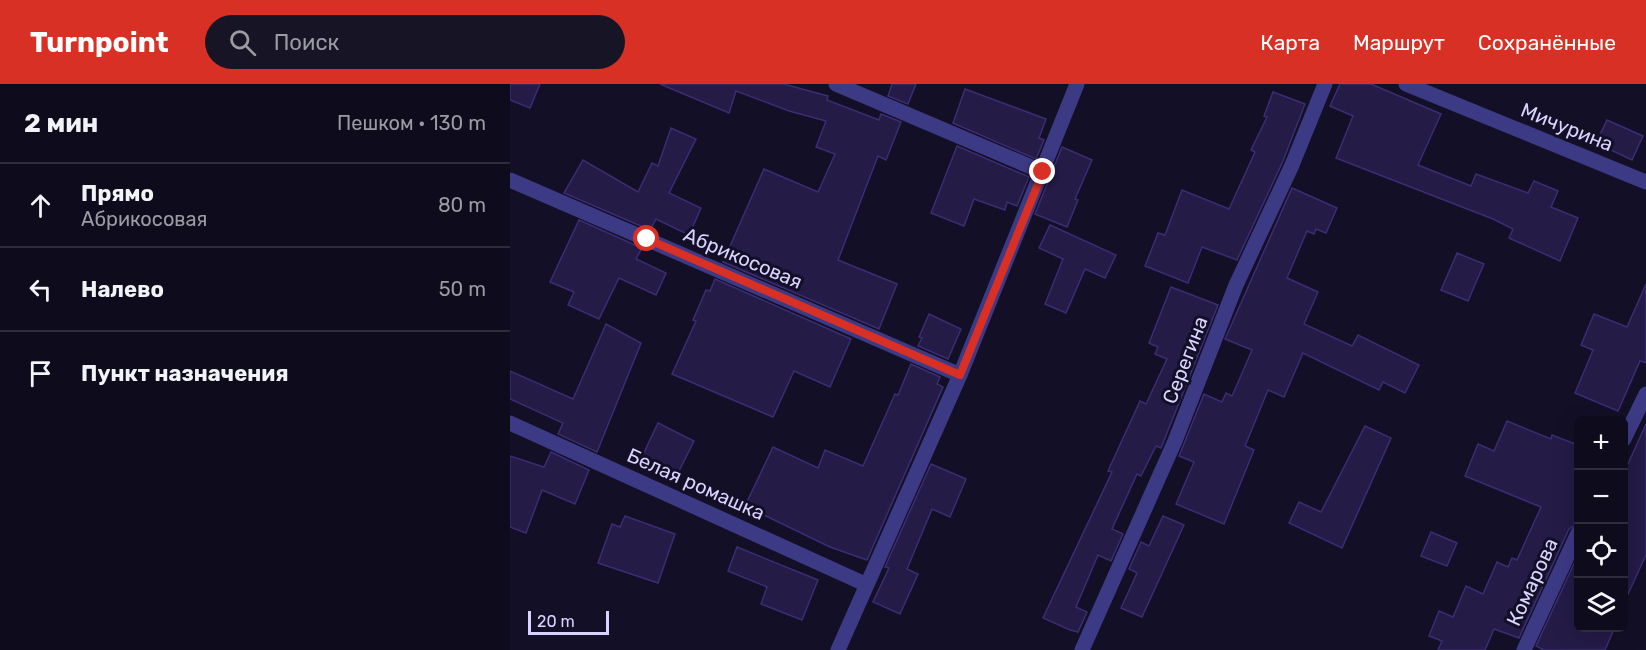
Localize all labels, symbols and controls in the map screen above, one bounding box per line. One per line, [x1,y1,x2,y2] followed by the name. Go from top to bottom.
[205,15,625,69] search box
[30,26,169,59] text: Turnpoint
[226,26,259,59] icon: search
[274,29,339,56] text: Поиск
[1260,30,1320,55] text: Карта
[1353,30,1445,55] text: Маршрут
[1478,30,1616,55] text: Сохранённые
[1517,98,1617,156] street label: Мичурина
[24,108,98,139] text: 2 мин
[337,111,486,135] text: Пешком · 130 m
[1029,158,1055,184] route end
[81,180,154,207] text: Прямо
[24,189,57,222] icon: ahead
[438,193,486,217] text: 80 m
[81,207,208,231] text: Абрикосовая
[680,222,806,294] street label: Абрикосовая
[633,225,659,251] route start
[24,273,57,306] icon: left
[81,276,164,303] text: Налево
[439,277,486,301] text: 50 m
[1157,313,1213,407] street label: Серегина
[24,357,57,390] icon: arrive
[81,360,289,387] text: Пункт назначения
[1574,416,1628,632] map controls
[1574,416,1628,470] button: +
[624,443,768,525] street label: Белая ромашка
[1574,470,1628,524] button: −
[1574,524,1628,578] button: locate
[1501,534,1563,630] street label: Комарова
[1574,578,1628,632] button: layers
[528,608,609,636] scale bar
[537,612,575,631] text: 20 m

